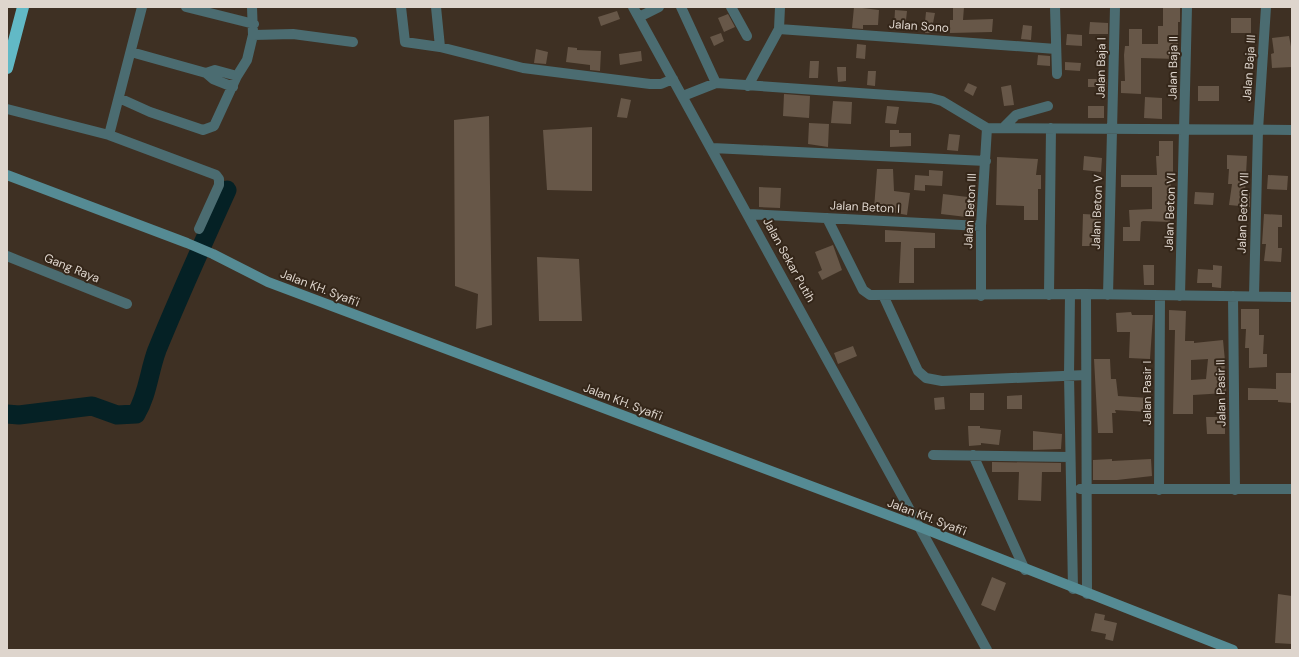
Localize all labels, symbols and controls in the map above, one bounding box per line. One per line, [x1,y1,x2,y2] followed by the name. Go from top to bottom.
[889,16,949,36] street label: Jalan Sono
[1239,34,1259,102] street label: Jalan Baja III
[1164,36,1182,100] street label: Jalan Baja II
[1092,37,1110,99] street label: Jalan Baja I
[1234,172,1252,254] street label: Jalan Beton VII
[960,173,980,249] street label: Jalan Beton III
[1161,173,1179,251] street label: Jalan Beton VI
[1088,174,1106,250] street label: Jalan Beton V
[830,197,900,217] street label: Jalan Beton I
[759,215,819,305] street label: Jalan Sekar Putih
[42,250,102,286] street label: Gang Raya
[278,265,362,311] street label: Jalan KH. Syafi'i
[1212,359,1230,427] street label: Jalan Pasir II
[1139,361,1155,425] street label: Jalan Pasir I
[581,379,665,425] street label: Jalan KH. Syafi'i
[885,494,969,540] street label: Jalan KH. Syafi'i

